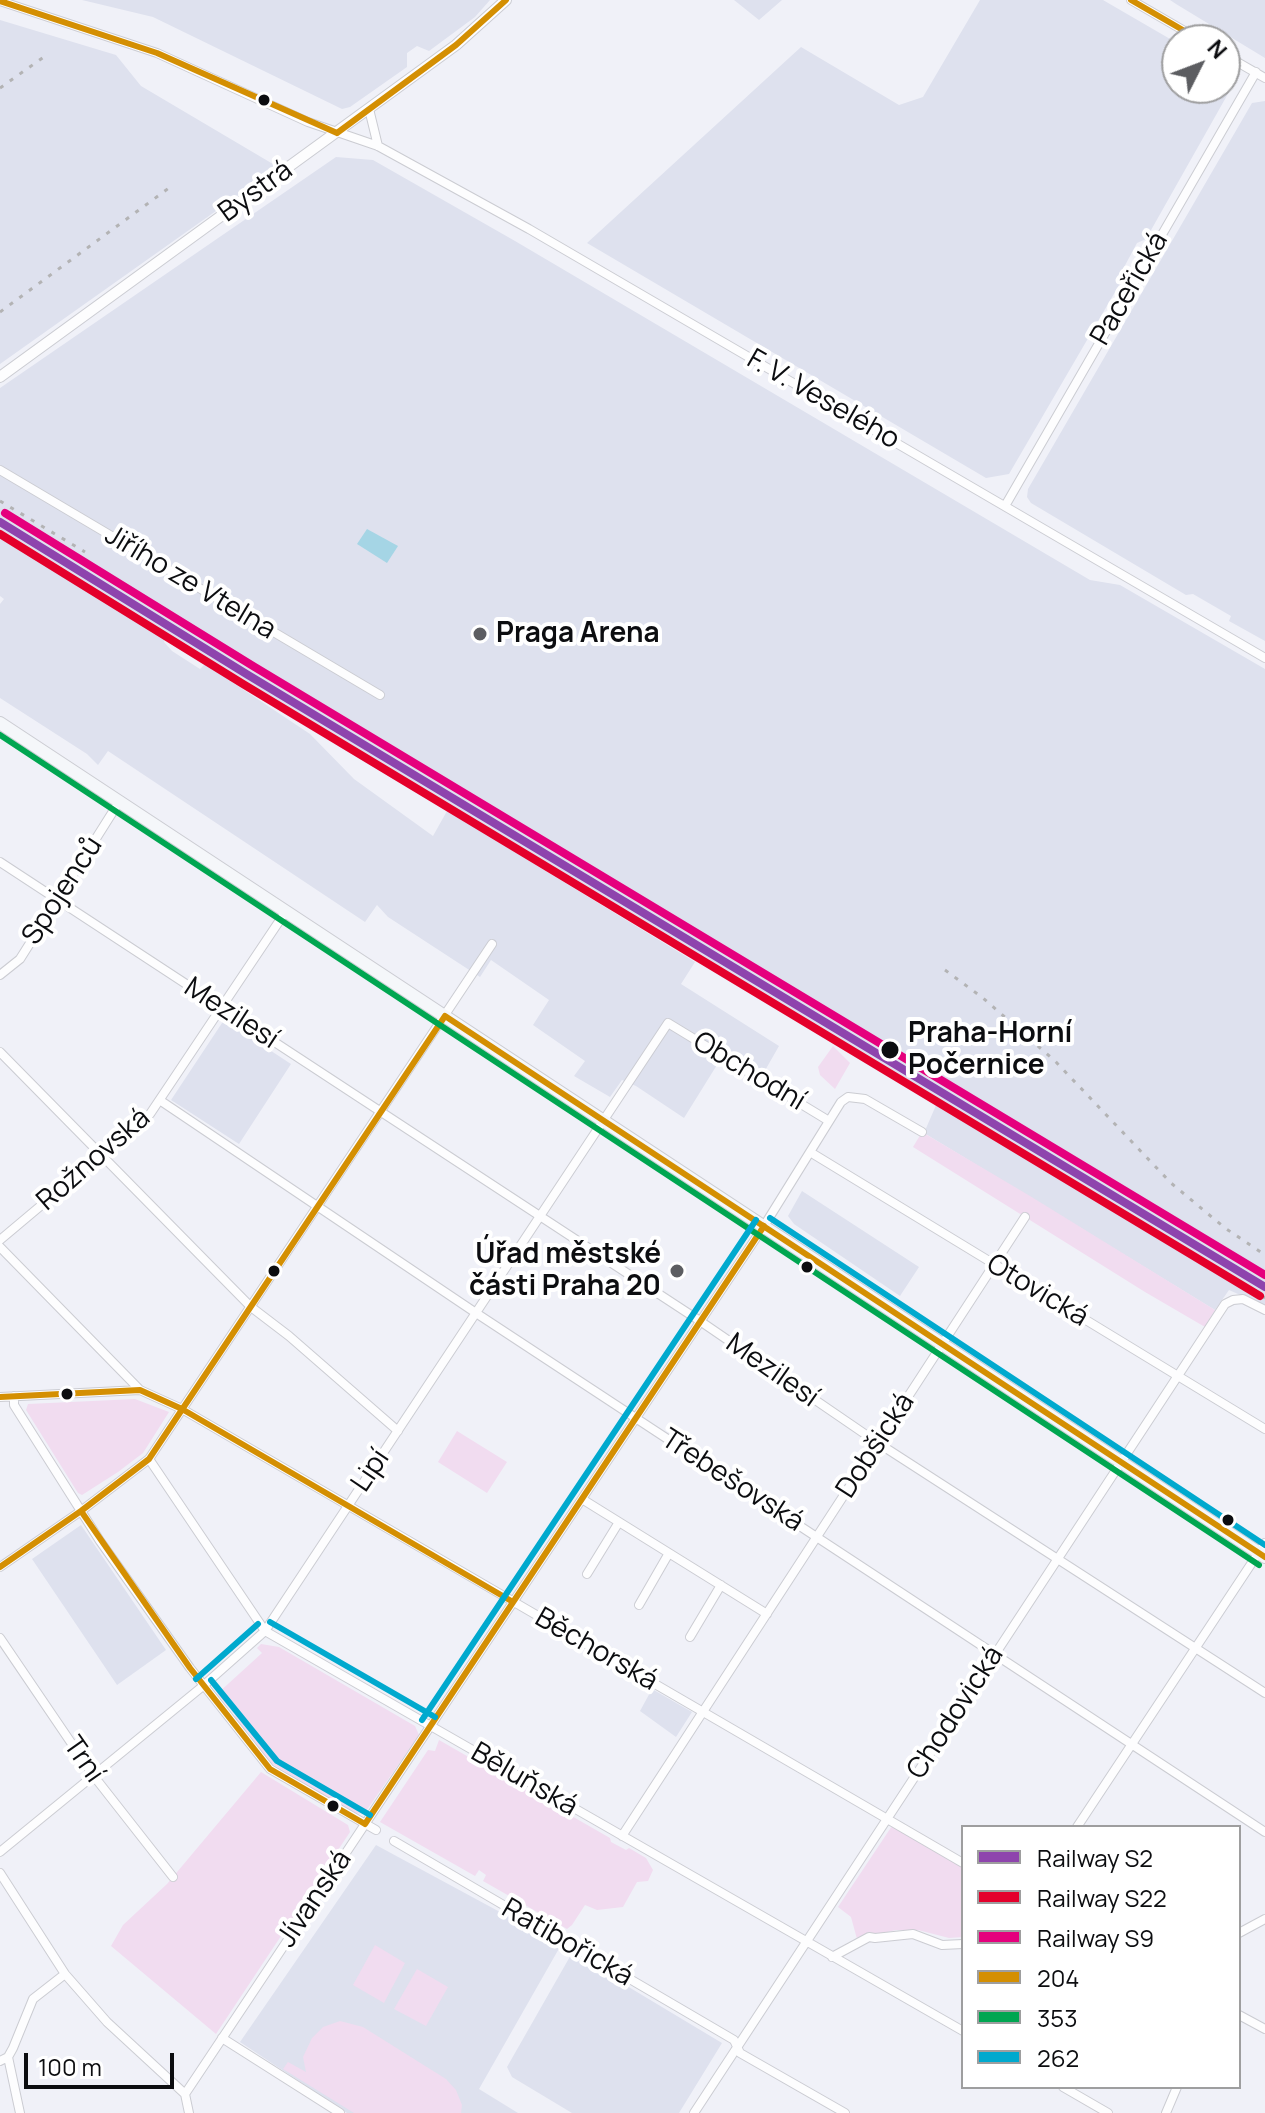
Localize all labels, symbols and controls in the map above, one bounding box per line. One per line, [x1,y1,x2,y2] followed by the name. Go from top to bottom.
[1161,24,1241,104] north arrow
[1201,33,1234,65] text: N
[256,92,272,108] unlabelled marker
[213,154,299,230] street label: Bystrá
[1084,227,1176,351] street label: Paceřická
[741,343,905,457] street label: F. V. Veselého
[99,519,281,647] street label: Jiřího ze Vtelna
[496,617,660,651] place label: Praga Arena
[471,625,489,643] marker: Praga Arena
[16,831,110,951] street label: Spojenců
[178,971,284,1057] street label: Mezilesí
[908,1017,1072,1083] place label: Praha-Horní Počernice
[687,1025,811,1119] street label: Obchodní
[879,1039,901,1061] marker: Praha-Horní Počernice
[31,1102,157,1218] street label: Rožnovská
[469,1238,661,1304] place label: Úřad městské části Praha 20
[980,1248,1094,1334] street label: Otovická
[799,1259,815,1275] unlabelled marker
[668,1262,686,1280] marker: Úřad městské části Praha 20
[266,1263,282,1279] unlabelled marker
[719,1327,825,1415] street label: Mezilesí
[59,1386,75,1402] unlabelled marker
[830,1387,922,1505] street label: Dobšická
[655,1423,809,1539] street label: Třebešovská
[345,1443,397,1499] street label: Lipí
[1220,1512,1236,1528] unlabelled marker
[529,1601,663,1699] street label: Běchorská
[901,1640,1011,1786] street label: Chodovická
[55,1730,111,1790] street label: Trní
[465,1736,583,1824] street label: Běluňská
[325,1798,341,1814] unlabelled marker
[961,1825,1241,2089] legend
[1037,1841,1153,1874] text: Railway S2
[271,1844,359,1954] street label: Jívanská
[1037,1881,1167,1914] text: Railway S22
[496,1892,638,1994] street label: Ratibořická
[1037,1921,1154,1954] text: Railway S9
[1037,1961,1079,1994] text: 204
[1037,2001,1077,2034] text: 353
[28,2037,178,2087] scale bar
[1037,2041,1079,2074] text: 262
[38,2050,102,2083] text: 100 m

